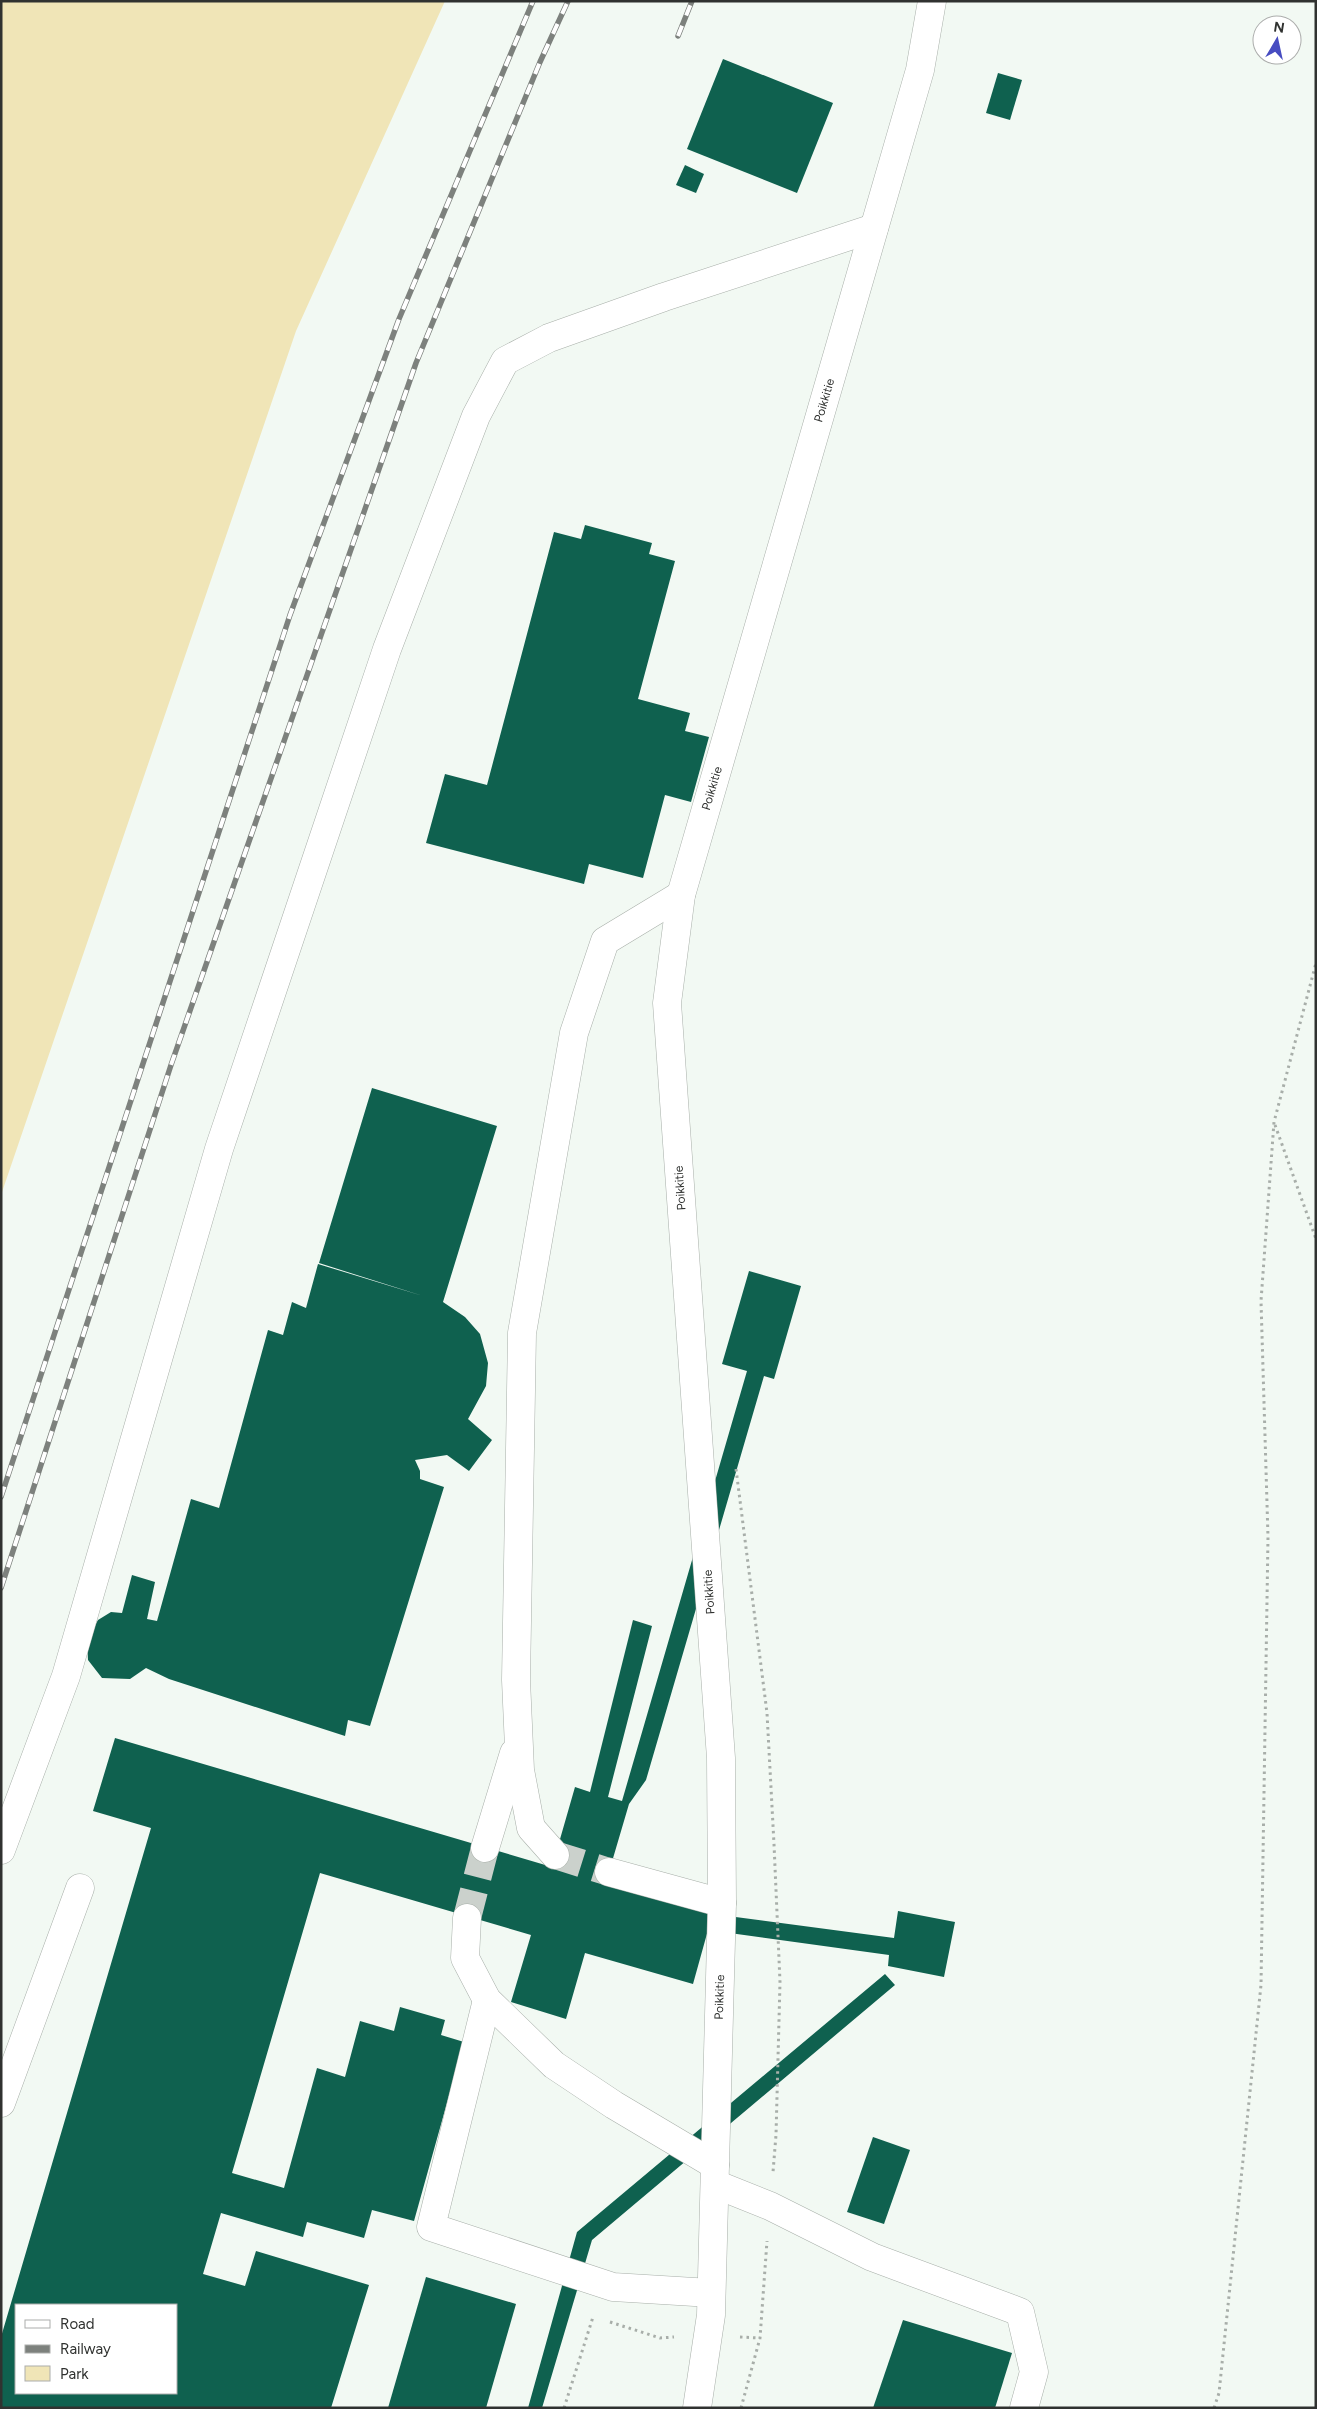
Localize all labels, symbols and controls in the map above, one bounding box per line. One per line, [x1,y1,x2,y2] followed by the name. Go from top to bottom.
[1252,15,1302,65] north arrow
[1272,18,1286,37] text: N
[811,376,837,424] street label: Poikkitie
[699,764,725,812] street label: Poikkitie
[671,1165,689,1211] street label: Poikkitie
[700,1569,718,1615] street label: Poikkitie
[712,1974,727,2020] street label: Poikkitie
[15,2304,178,2394] legend
[60,2315,95,2333] text: Road
[60,2340,111,2358] text: Railway
[60,2365,89,2383] text: Park

